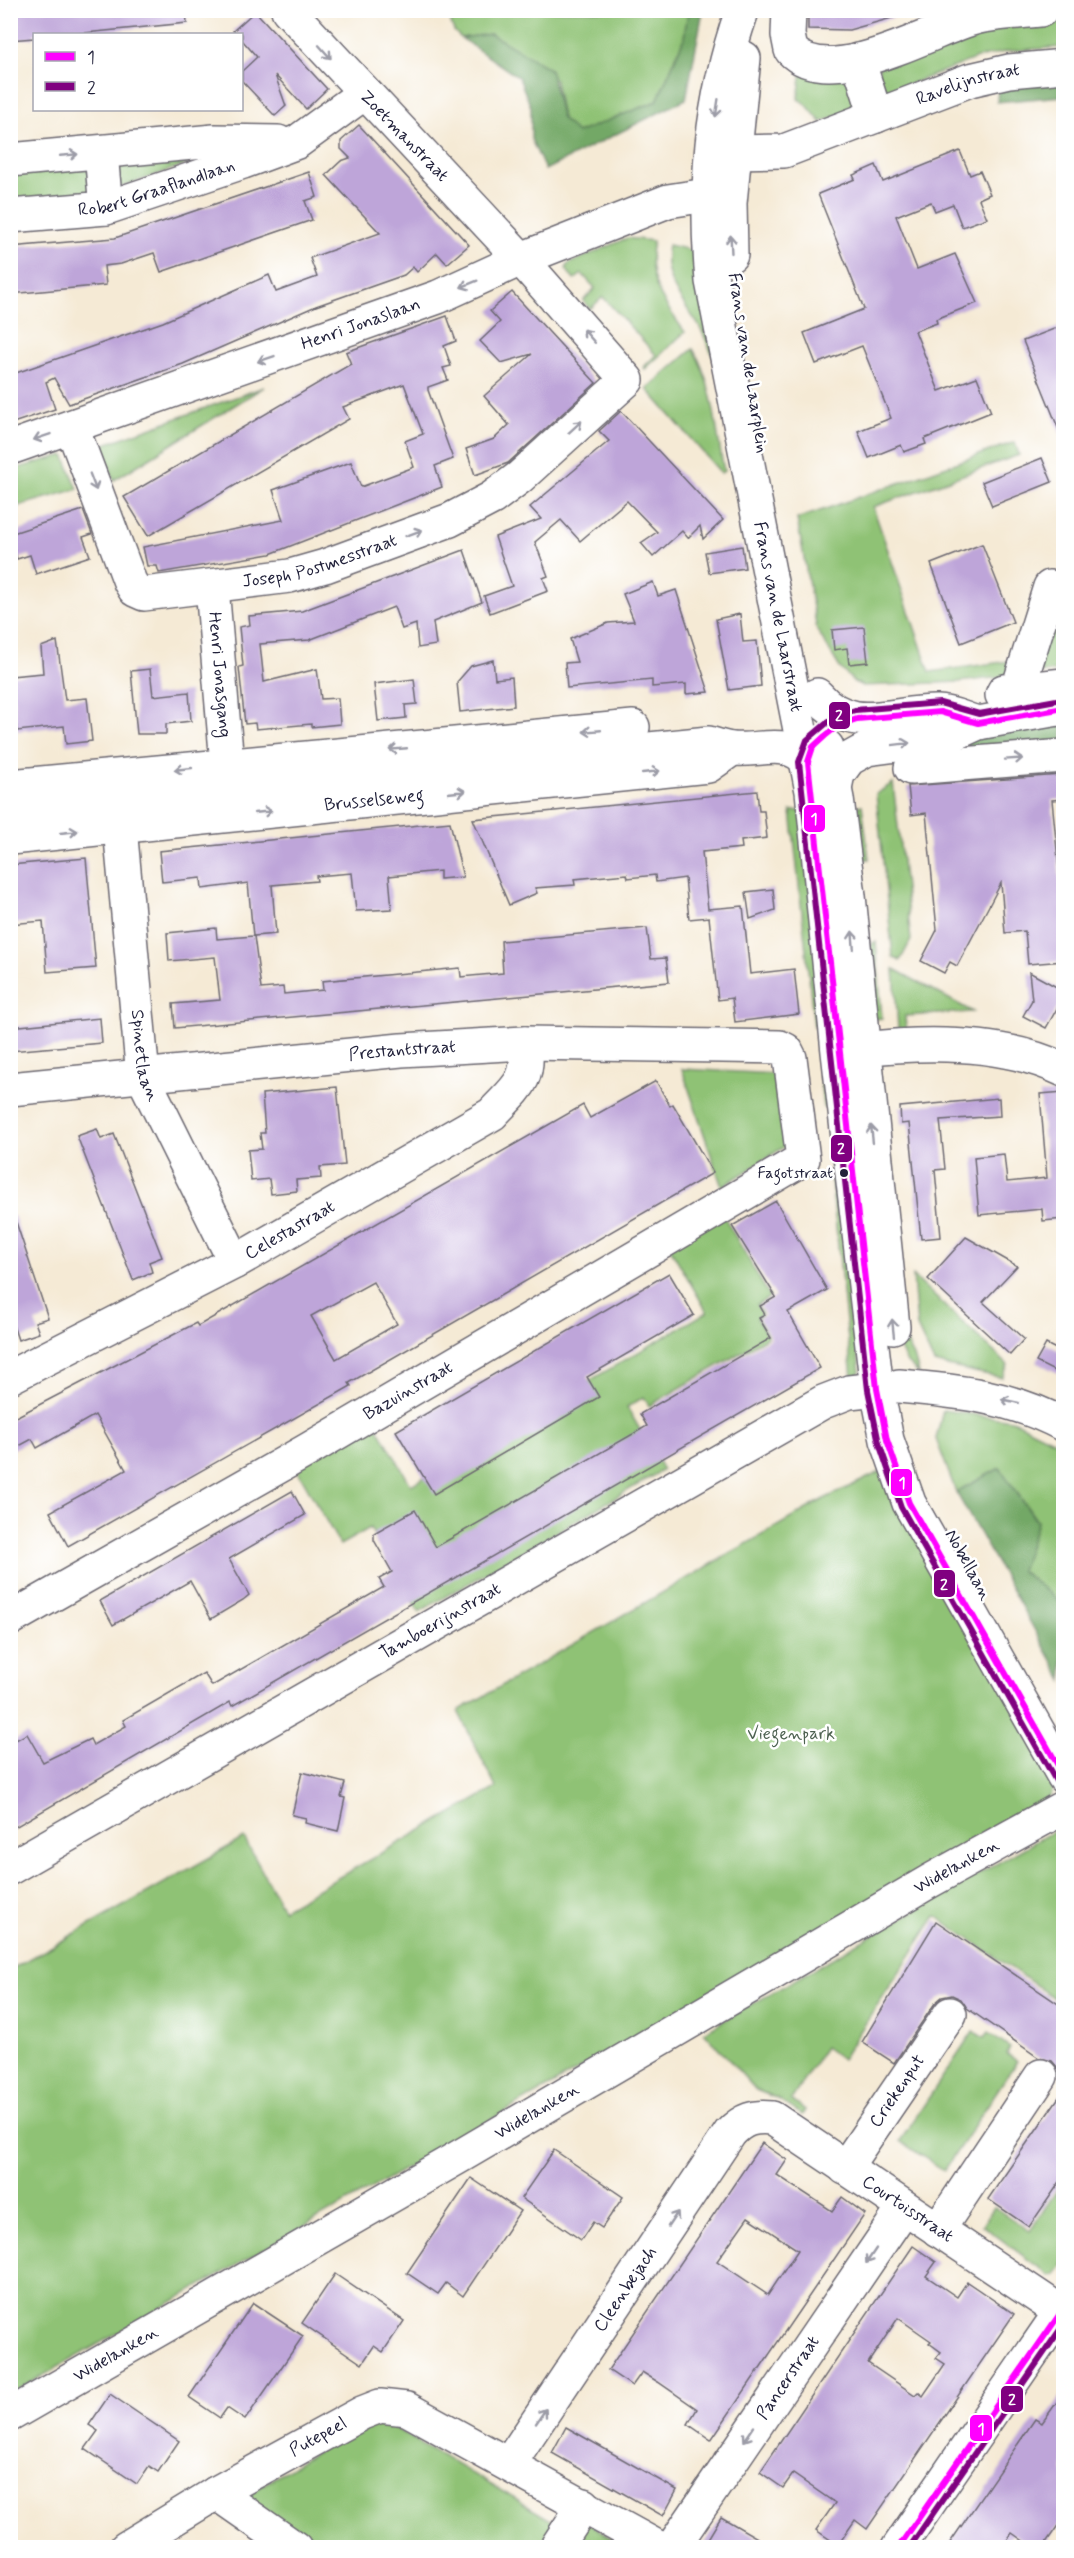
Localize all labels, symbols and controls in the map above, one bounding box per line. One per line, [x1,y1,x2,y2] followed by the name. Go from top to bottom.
[33,33,243,111] legend
[318,44,332,59] one-way arrow
[87,46,95,70] text: 1
[913,58,1021,111] street label: Ravelijnstraat
[87,76,96,100] text: 2
[354,85,454,187] street label: Zoetmanstraat
[711,98,722,117] one-way arrow
[58,150,78,161] one-way arrow
[77,154,238,222] street label: Robert Graaflandlaan
[725,234,736,254] one-way arrow
[722,271,774,455] street label: Frans van de Laarplein
[460,280,478,291] one-way arrow
[298,292,424,356] street label: Henri Jonaslaan
[582,328,595,344] one-way arrow
[257,355,276,366] one-way arrow
[568,420,583,434] one-way arrow
[33,433,52,444] one-way arrow
[88,472,99,490] one-way arrow
[747,520,808,714] street label: Frans van de Laarstraat
[404,527,423,538] one-way arrow
[241,528,401,594] street label: Joseph Postmesstraat
[202,611,237,739] street label: Henri Jonasgang
[828,701,851,730] line badge: 2
[835,706,843,727] text: 2
[582,726,602,737] one-way arrow
[891,738,911,749] one-way arrow
[388,744,408,755] one-way arrow
[1004,754,1024,765] one-way arrow
[173,764,193,775] one-way arrow
[640,766,660,777] one-way arrow
[323,783,425,818] street label: Brusselseweg
[446,786,466,797] one-way arrow
[803,804,826,833] line badge: 1
[252,806,272,817] one-way arrow
[810,809,818,830] text: 1
[58,827,78,838] one-way arrow
[847,931,858,951] one-way arrow
[125,1008,165,1105] street label: Spinetlaan
[347,1035,457,1067] street label: Prestantstraat
[866,1125,877,1145] one-way arrow
[830,1134,853,1163] line badge: 2
[837,1139,845,1160] text: 2
[757,1163,833,1185] place label: Fagotstraat
[838,1167,850,1179] marker: Fagotstraat
[240,1195,340,1266] street label: Celestastraat
[887,1319,898,1339] one-way arrow
[359,1356,457,1426] street label: Bazuinstraat
[1001,1395,1020,1407] one-way arrow
[890,1468,913,1497] line badge: 1
[898,1473,906,1494] text: 1
[939,1525,997,1605] street label: Nobellaan
[933,1569,956,1598] line badge: 2
[940,1575,948,1596] text: 2
[375,1577,506,1666] street label: Tamboerijnstraat
[747,1722,835,1748] park label: Viegenpark
[909,1833,1003,1900] street label: Widelanken
[864,2050,931,2132] street label: Criekenput
[490,2077,583,2146] street label: Widelanken
[857,2170,958,2249] street label: Courtoisstraat
[667,2211,679,2227] one-way arrow
[588,2242,663,2337] street label: Cleenbejach
[865,2247,877,2264] one-way arrow
[69,2320,163,2388] street label: Widelanken
[751,2331,825,2424] street label: Pancerstraat
[1000,2385,1024,2413] line badge: 2
[1008,2390,1016,2411] text: 2
[535,2408,547,2424] one-way arrow
[285,2411,351,2463] street label: Putepeel
[969,2414,993,2442] line badge: 1
[977,2419,985,2440] text: 1
[743,2426,755,2442] one-way arrow

